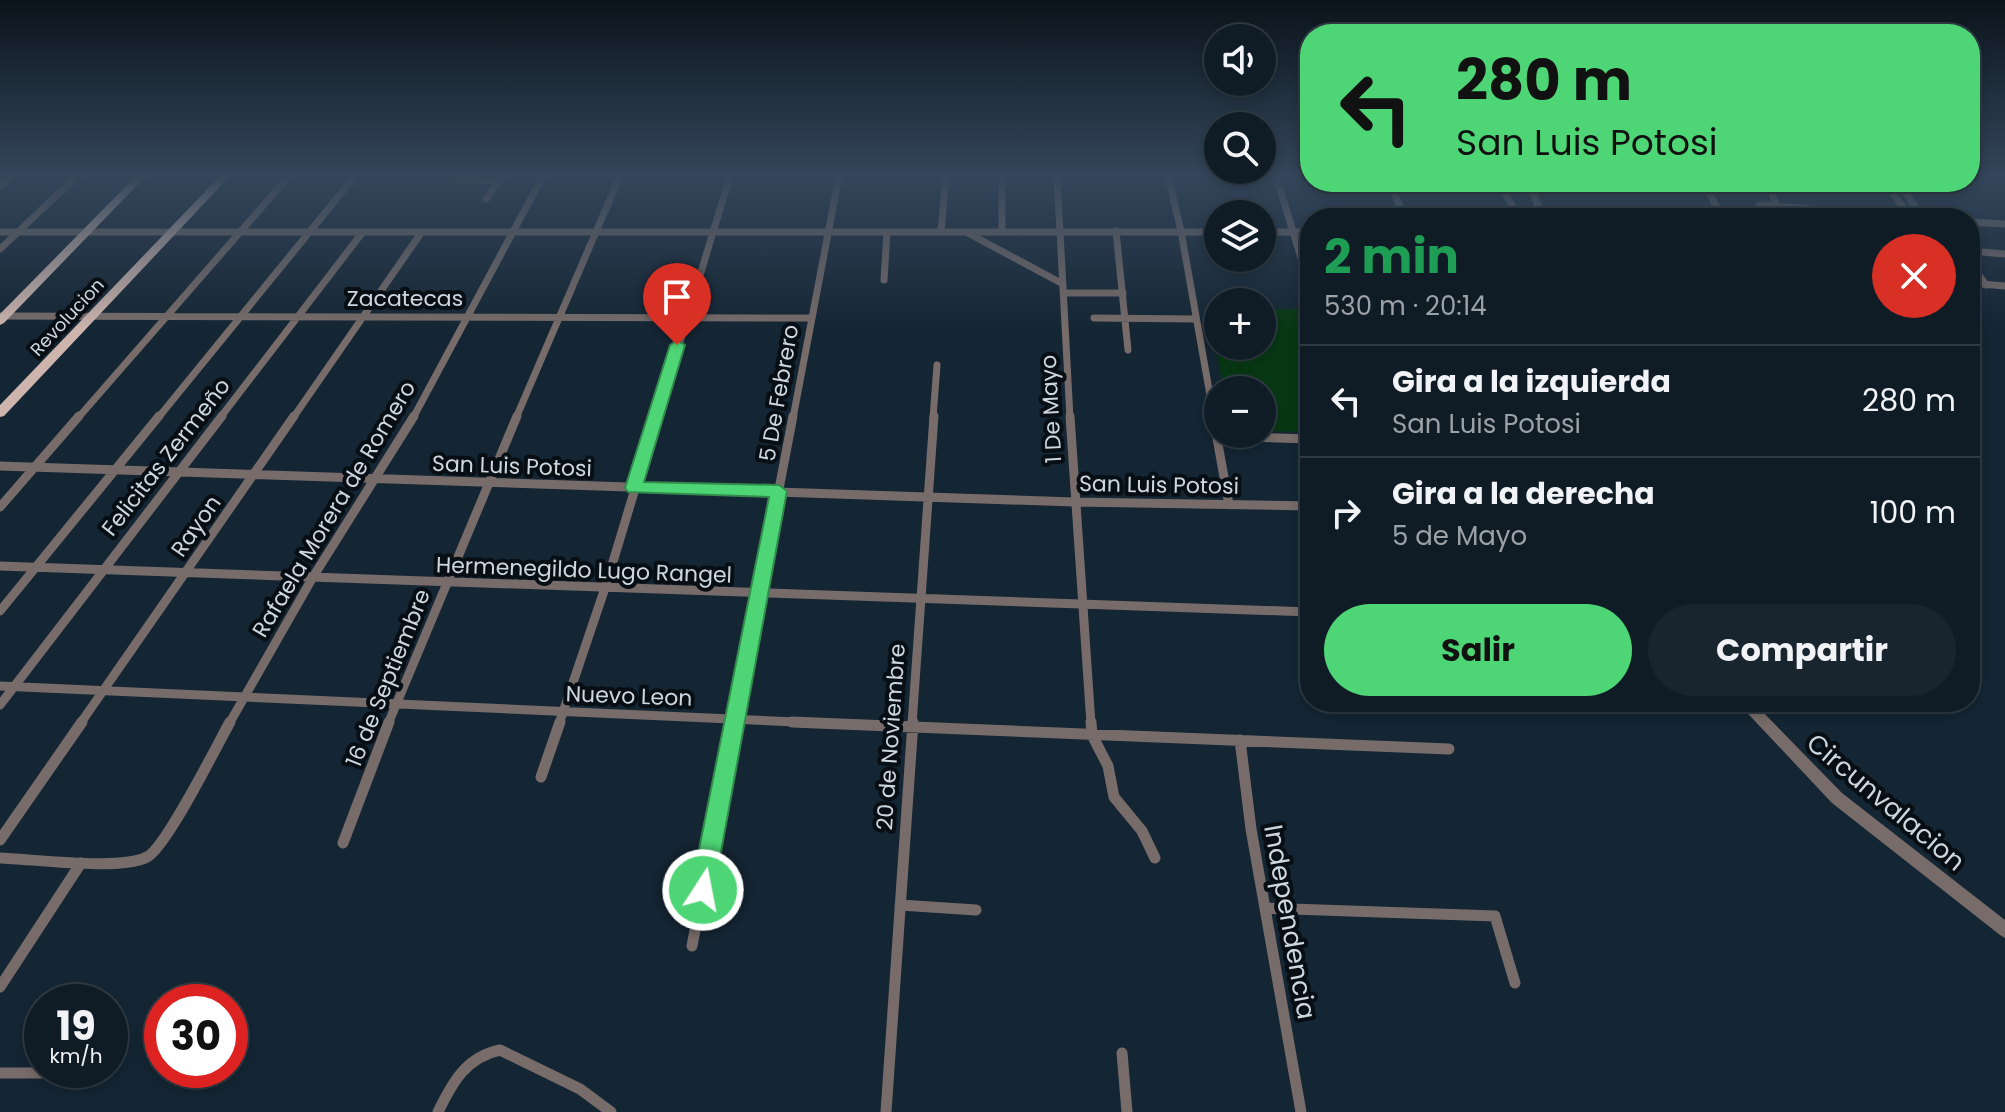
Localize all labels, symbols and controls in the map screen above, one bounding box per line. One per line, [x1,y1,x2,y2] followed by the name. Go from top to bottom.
[1204,24,1276,448] map controls
[1204,24,1276,96] button: sound
[1456,41,1632,120] text: 280 m
[1324,56,1428,160] icon: left
[1204,112,1276,184] button: search
[1456,117,1718,168] text: San Luis Potosi
[1204,200,1276,272] button: layers
[1324,223,1459,290] text: 2 min
[1872,234,1956,318] button: close
[643,263,711,345] pin
[24,273,110,361] street label: Revolucion
[655,275,699,319] icon: arrive
[347,283,463,314] street label: Zacatecas
[1204,288,1276,360] button: +
[1324,288,1487,324] text: 530 m · 20:14
[752,322,806,464] street label: 5 De Febrero
[1033,354,1069,464] street label: 1 De Mayo
[1392,360,1671,403] text: Gira a la izquierda
[94,372,238,542] street label: Felicitas Zermeño
[245,375,423,643] street label: Rafaela Morera de Romero
[1204,376,1276,448] button: −
[1324,379,1368,423] icon: left
[1862,379,1956,422] text: 280 m
[1392,406,1581,442] text: San Luis Potosi
[432,448,592,484] street label: San Luis Potosi
[1079,468,1239,502] street label: San Luis Potosi
[1392,472,1655,515] text: Gira a la derecha
[164,489,228,563] street label: Rayon
[1324,491,1368,535] icon: right
[1870,491,1956,534] text: 100 m
[1392,518,1527,554] text: 5 de Mayo
[435,549,733,591] street label: Hermenegildo Lugo Rangel
[338,585,438,771] street label: 16 de Septiembre
[1324,604,1632,696] button: Salir
[1648,604,1956,696] button: Compartir
[869,643,913,831] street label: 20 de Noviembre
[565,678,693,714] street label: Nuevo Leon
[1799,725,1973,879] street label: Circunvalacion
[1255,822,1325,1022] street label: Independencia
[661,848,745,932] position arrow
[144,984,248,1088] speed limit sign: 30
[56,998,96,1054] text: 19
[49,1042,103,1070] text: km/h

